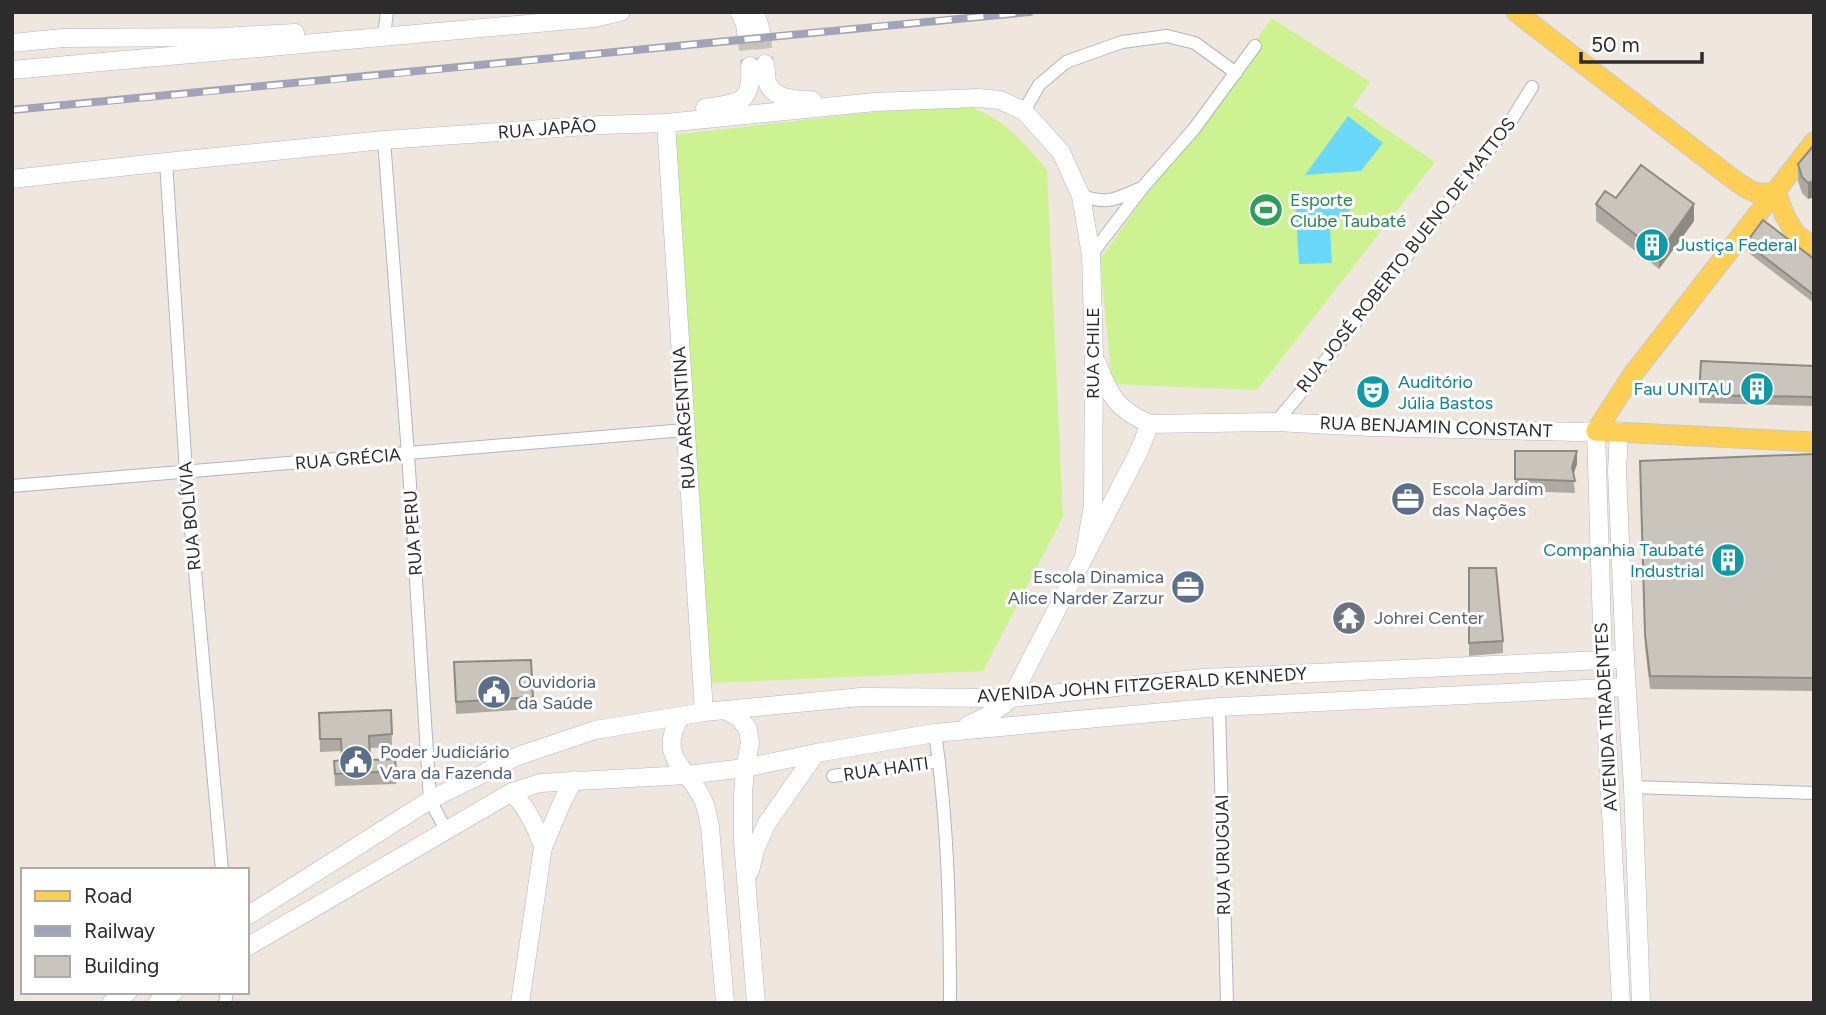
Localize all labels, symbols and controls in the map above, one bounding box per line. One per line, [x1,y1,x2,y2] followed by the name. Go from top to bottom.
[1581,21,1702,65] scale bar
[1591,32,1640,57] text: 50 m
[1292,113,1520,397] street label: RUA JOSÉ ROBERTO BUENO DE MATTOS
[497,115,597,143] street label: RUA JAPÃO
[1290,189,1406,232] place label: Esporte Clube Taubaté
[1247,191,1285,229] sports icon: Esporte Clube Taubaté
[1633,226,1671,264] building icon: Justiça Federal
[1676,234,1797,256] place label: Justiça Federal
[1082,307,1104,399] street label: RUA CHILE
[668,346,700,490] street label: RUA ARGENTINA
[1738,370,1776,408] building icon: Fau UNITAU
[1398,371,1493,414] place label: Auditório Júlia Bastos
[1354,373,1392,411] theatre icon: Auditório Júlia Bastos
[1634,378,1732,400] place label: Fau UNITAU
[1319,412,1553,442] street label: RUA BENJAMIN CONSTANT
[294,443,402,475] street label: RUA GRÉCIA
[174,461,206,571] street label: RUA BOLÍVIA
[1432,478,1543,521] place label: Escola Jardim das Nações
[1389,480,1427,518] office icon: Escola Jardim das Nações
[399,489,427,577] street label: RUA PERU
[1543,539,1704,582] place label: Companhia Taubaté Industrial
[1709,541,1747,579] building icon: Companhia Taubaté Industrial
[1008,566,1164,609] place label: Escola Dinamica Alice Narder Zarzur
[1169,568,1207,606] office icon: Escola Dinamica Alice Narder Zarzur
[1330,599,1368,637] temple icon: Johrei Center
[1374,607,1484,629] place label: Johrei Center
[1590,622,1622,812] street label: AVENIDA TIRADENTES
[976,662,1308,708] street label: AVENIDA JOHN FITZGERALD KENNEDY
[518,671,596,714] place label: Ouvidoria da Saúde
[475,673,513,711] public building icon: Ouvidoria da Saúde
[380,741,512,784] place label: Poder Judiciário Vara da Fazenda
[337,743,375,781] public building icon: Poder Judiciário Vara da Fazenda
[842,752,930,786] street label: RUA HAITI
[1211,794,1235,916] street label: RUA URUGUAI
[21,868,248,994] legend
[84,883,132,908] text: Road
[84,918,155,943] text: Railway
[84,953,159,978] text: Building

